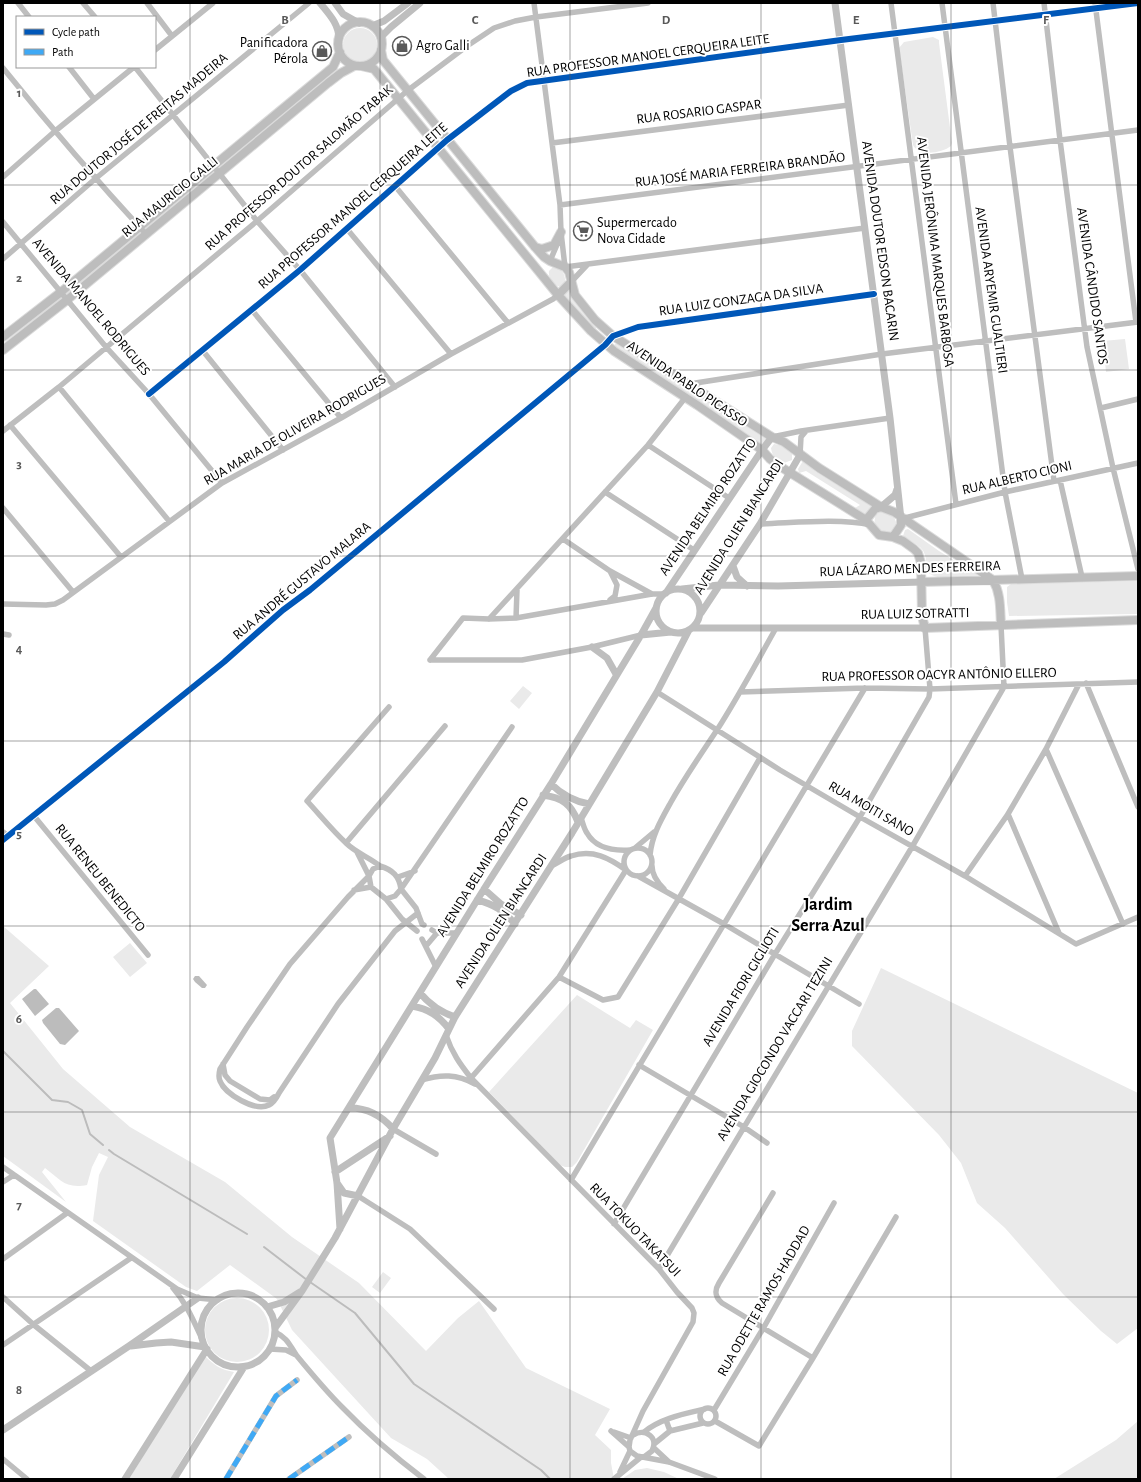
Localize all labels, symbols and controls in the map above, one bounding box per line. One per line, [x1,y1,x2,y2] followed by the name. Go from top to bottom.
[281,14,289,27] text: B
[472,14,479,27] text: C
[662,14,671,27] text: D
[853,14,860,27] text: E
[1043,14,1050,27] text: F
[16,16,156,68] legend
[52,26,100,39] text: Cycle path
[526,32,771,80] street label: RUA PROFESSOR MANOEL CERQUEIRA LEITE
[391,35,413,57] shop icon: Agro Galli
[240,36,309,66] place label: Panificadora Pérola
[416,39,470,53] place label: Agro Galli
[311,40,333,62] shop icon: Panificadora Pérola
[52,46,74,58] text: Path
[46,48,230,207] street label: RUA DOUTOR JOSÉ DE FREITAS MADEIRA
[201,81,396,253] street label: RUA PROFESSOR DOUTOR SALOMÃO TABAK
[17,87,21,100] text: 1
[636,97,762,127] street label: RUA ROSARIO GASPAR
[256,120,450,292] street label: RUA PROFESSOR MANOEL CERQUEIRA LEITE
[914,136,958,368] street label: AVENIDA JERÔNIMA MARQUES BARBOSA
[859,140,901,342] street label: AVENIDA DOUTOR EDSON BACARIN
[634,147,846,190] street label: RUA JOSÉ MARIA FERREIRA BRANDÃO
[119,154,221,240] street label: RUA MAURICIO GALLI
[972,206,1010,374] street label: AVENIDA ARYEMIR GUALTIERI
[1074,206,1112,366] street label: AVENIDA CÂNDIDO SANTOS
[597,216,677,246] place label: Supermercado Nova Cidade
[572,220,594,242] supermarket icon: Supermercado Nova Cidade
[30,236,152,378] street label: AVENIDA MANOEL RODRIGUES
[16,272,22,285] text: 2
[658,282,824,318] street label: RUA LUIZ GONZAGA DA SILVA
[624,338,750,430] street label: AVENIDA PABLO PICASSO
[202,372,388,488] street label: RUA MARIA DE OLIVEIRA RODRIGUES
[657,436,759,578] street label: AVENIDA BELMIRO ROZATTO
[692,457,786,597] street label: AVENIDA OLIEN BIANCARDI
[16,458,22,471] text: 3
[961,459,1073,497] street label: RUA ALBERTO CIONI
[228,517,374,643] street label: RUA ANDRÉ GUSTAVO MALARA
[819,556,1001,579] street label: RUA LÁZARO MENDES FERREIRA
[860,606,970,622] street label: RUA LUIZ SOTRATTI
[16,643,23,656] text: 4
[821,664,1057,684] street label: RUA PROFESSOR OACYR ANTÔNIO ELLERO
[826,779,916,839] street label: RUA MOITI SANO
[434,795,532,939] street label: AVENIDA BELMIRO ROZATTO
[52,822,148,935] street label: RUA RENEU BENEDICTO
[16,828,22,841] text: 5
[452,851,550,991] street label: AVENIDA OLIEN BIANCARDI
[791,896,865,935] district label: Jardim Serra Azul
[700,925,782,1049] street label: AVENIDA FIORI GIGLIOTI
[714,955,836,1143] street label: AVENIDA GIOCONDO VACCARI TEZINI
[16,1013,22,1026] text: 6
[587,1180,683,1280] street label: RUA TOKUO TAKATSUI
[16,1199,22,1212] text: 7
[715,1223,813,1379] street label: RUA ODETTE RAMOS HADDAD
[16,1384,22,1397] text: 8

